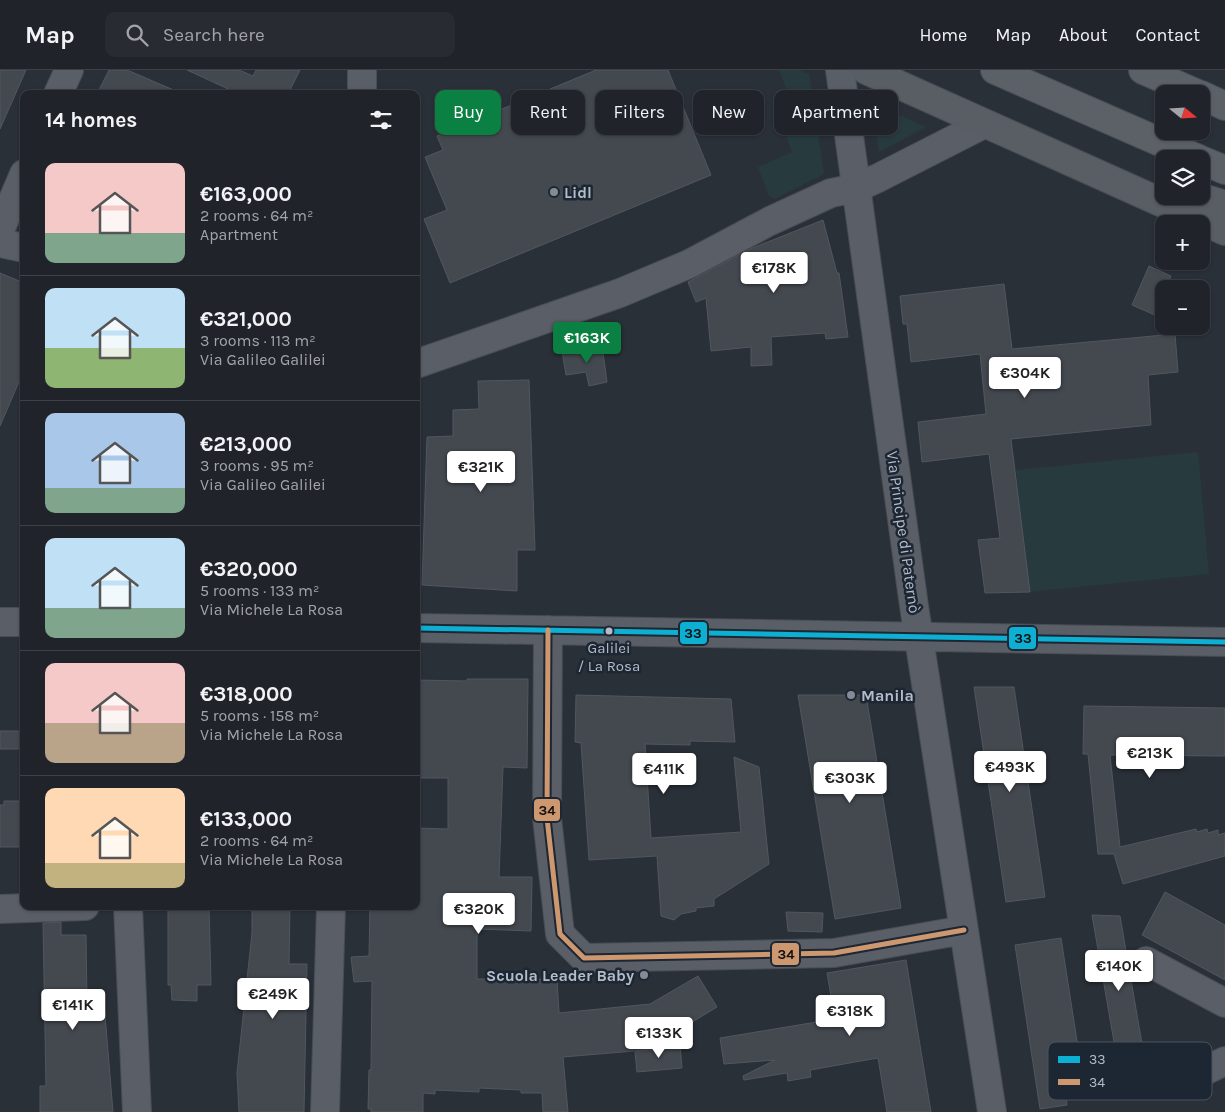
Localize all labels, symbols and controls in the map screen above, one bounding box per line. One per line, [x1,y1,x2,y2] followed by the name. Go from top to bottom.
[105,12,455,57] search box
[25,21,75,49] text: Map
[123,21,151,49] icon: search
[163,24,265,46] text: Search here
[919,24,967,46] text: Home
[995,24,1031,46] text: Map
[1059,24,1108,46] text: About
[1136,24,1200,46] text: Contact
[1155,85,1210,140] north arrow
[1155,85,1210,335] map controls
[435,90,501,135] chip: Buy
[511,90,585,135] chip: Rent
[595,90,683,135] chip: Filters
[693,90,764,135] chip: New
[774,90,898,135] chip: Apartment
[367,106,395,134] icon: filters
[45,108,137,132] text: 14 homes
[1155,150,1210,205] button: layers
[200,182,292,206] text: €163,000
[85,183,145,243] icon: home
[564,183,592,202] place label: Lidl
[548,186,560,198] marker: Lidl
[200,206,313,225] text: 2 rooms · 64 m²
[1155,215,1210,270] button: +
[200,225,278,244] text: Apartment
[739,252,809,294] pin: €178K
[752,258,796,277] text: €178K
[1155,280,1210,335] button: −
[200,307,292,331] text: €321,000
[85,308,145,368] icon: home
[552,322,622,364] pin: €163K
[564,328,610,347] text: €163K
[200,331,316,350] text: 3 rooms · 113 m²
[200,350,326,369] text: Via Galileo Galilei
[990,356,1060,399] pin: €304K
[1000,363,1050,382] text: €304K
[200,432,292,456] text: €213,000
[85,433,145,493] icon: home
[446,450,516,493] pin: €321K
[883,450,924,615] street label: Via Principe di Paternò
[200,456,314,475] text: 3 rooms · 95 m²
[458,457,504,476] text: €321K
[200,475,326,494] text: Via Galileo Galilei
[200,557,298,581] text: €320,000
[85,558,145,618] icon: home
[200,581,319,600] text: 5 rooms · 133 m²
[200,600,343,619] text: Via Michele La Rosa
[679,621,708,645] line badge: 33
[684,625,702,642] text: 33
[604,626,614,636] marker: Galilei / La Rosa
[1008,626,1037,650] line badge: 33
[1014,630,1032,647] text: 33
[578,639,640,675] place label: Galilei / La Rosa
[200,682,293,706] text: €318,000
[85,683,145,743] icon: home
[861,686,914,705] place label: Manila
[845,689,857,701] marker: Manila
[200,706,319,725] text: 5 rooms · 158 m²
[200,725,343,744] text: Via Michele La Rosa
[1115,736,1185,779] pin: €213K
[1127,743,1173,762] text: €213K
[975,750,1045,793] pin: €493K
[629,752,699,795] pin: €411K
[985,757,1035,776] text: €493K
[643,759,685,778] text: €411K
[815,762,885,804] pin: €303K
[825,768,875,787] text: €303K
[533,798,561,822] line badge: 34
[538,802,556,819] text: 34
[200,807,292,831] text: €133,000
[85,808,145,868] icon: home
[200,831,313,850] text: 2 rooms · 64 m²
[200,850,343,869] text: Via Michele La Rosa
[444,892,514,935] pin: €320K
[454,899,504,918] text: €320K
[771,942,800,966] line badge: 34
[777,946,795,963] text: 34
[1084,950,1154,992] pin: €140K
[1096,956,1142,975] text: €140K
[486,966,634,985] place label: Scuola Leader Baby
[638,969,650,981] marker: Scuola Leader Baby
[238,978,308,1020] pin: €249K
[248,984,298,1003] text: €249K
[38,988,108,1031] pin: €141K
[815,994,885,1037] pin: €318K
[52,995,94,1014] text: €141K
[827,1001,873,1020] text: €318K
[624,1016,694,1059] pin: €133K
[636,1023,682,1042] text: €133K
[1048,1042,1212,1100] legend
[1089,1051,1106,1068] text: 33
[1089,1074,1105,1091] text: 34

